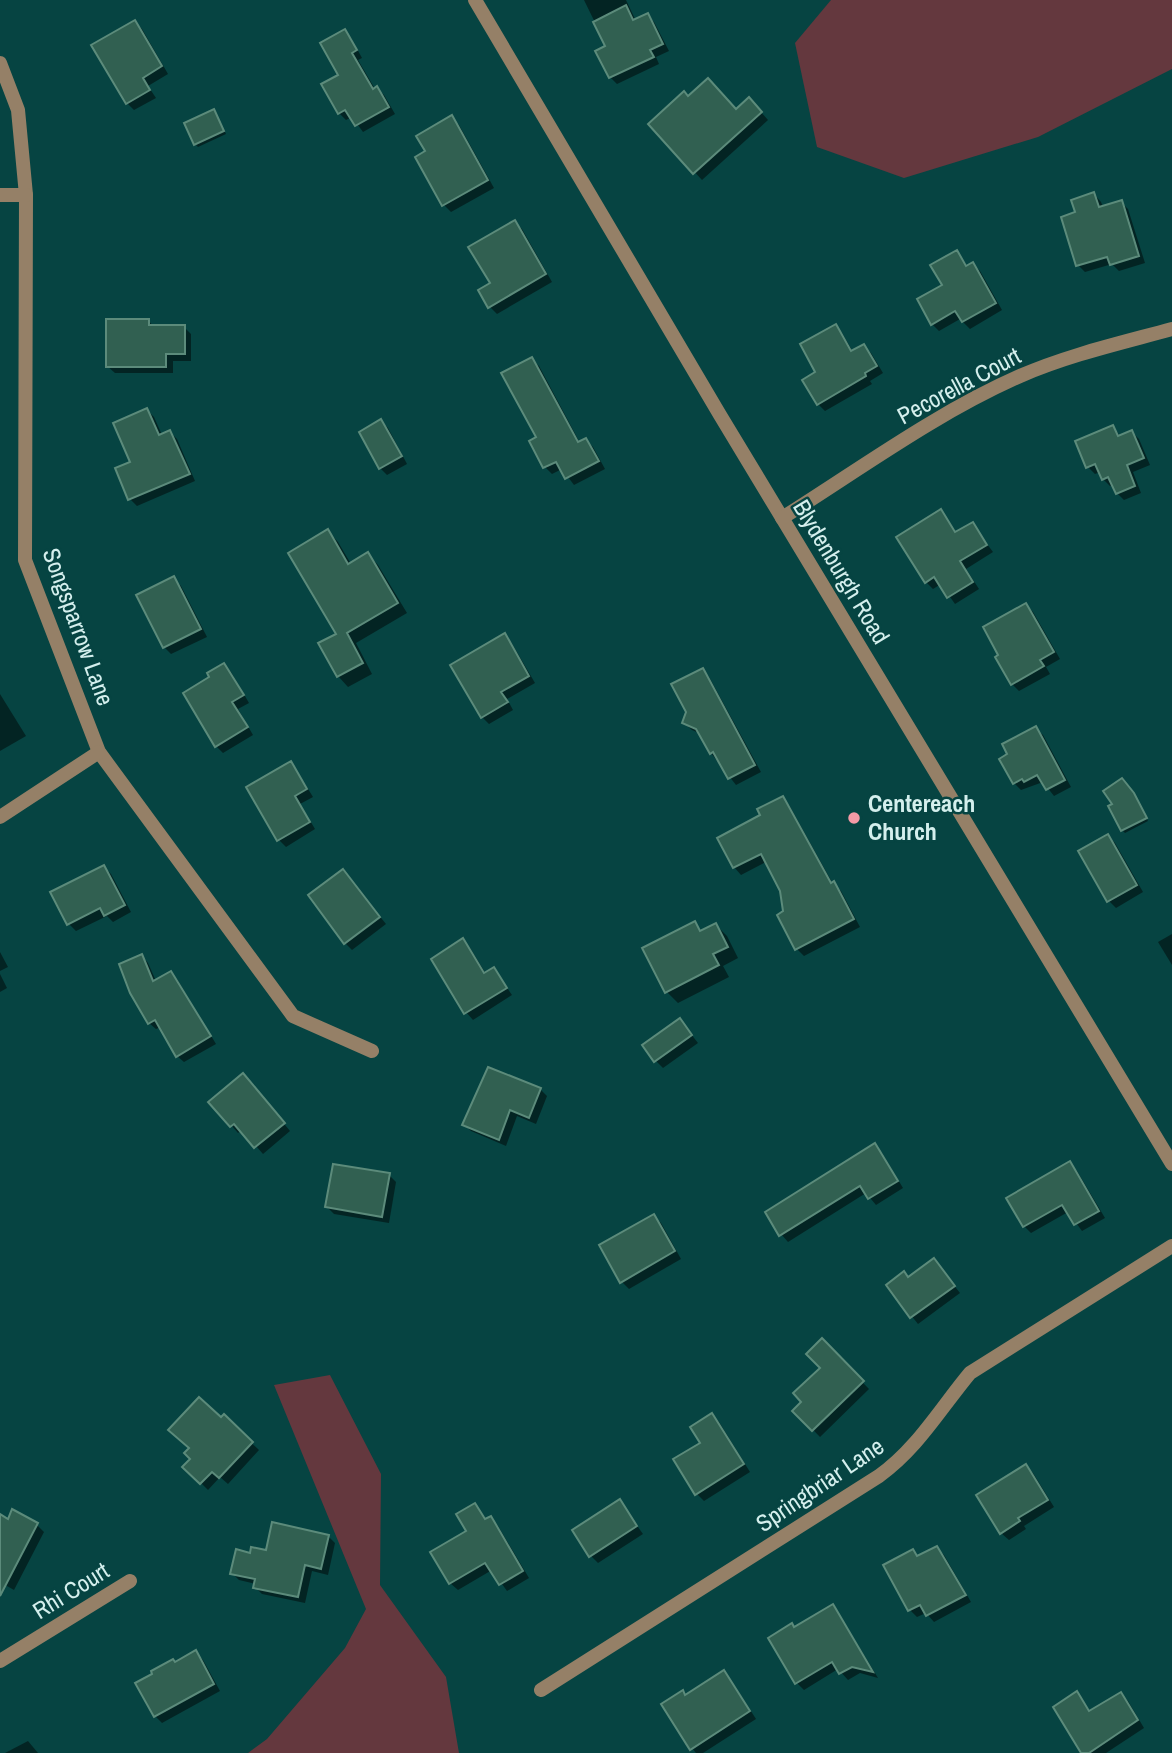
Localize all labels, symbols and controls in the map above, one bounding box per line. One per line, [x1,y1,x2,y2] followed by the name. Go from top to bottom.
[891,339,1026,431] street label: Pecorella Court
[786,493,898,650] street label: Blydenburgh Road
[36,544,122,710] street label: Songsparrow Lane
[868,787,975,847] place label: Centereach Church
[846,810,862,826] marker: Centereach Church
[749,1430,890,1539] street label: Springbriar Lane
[26,1554,115,1626] street label: Rhi Court

